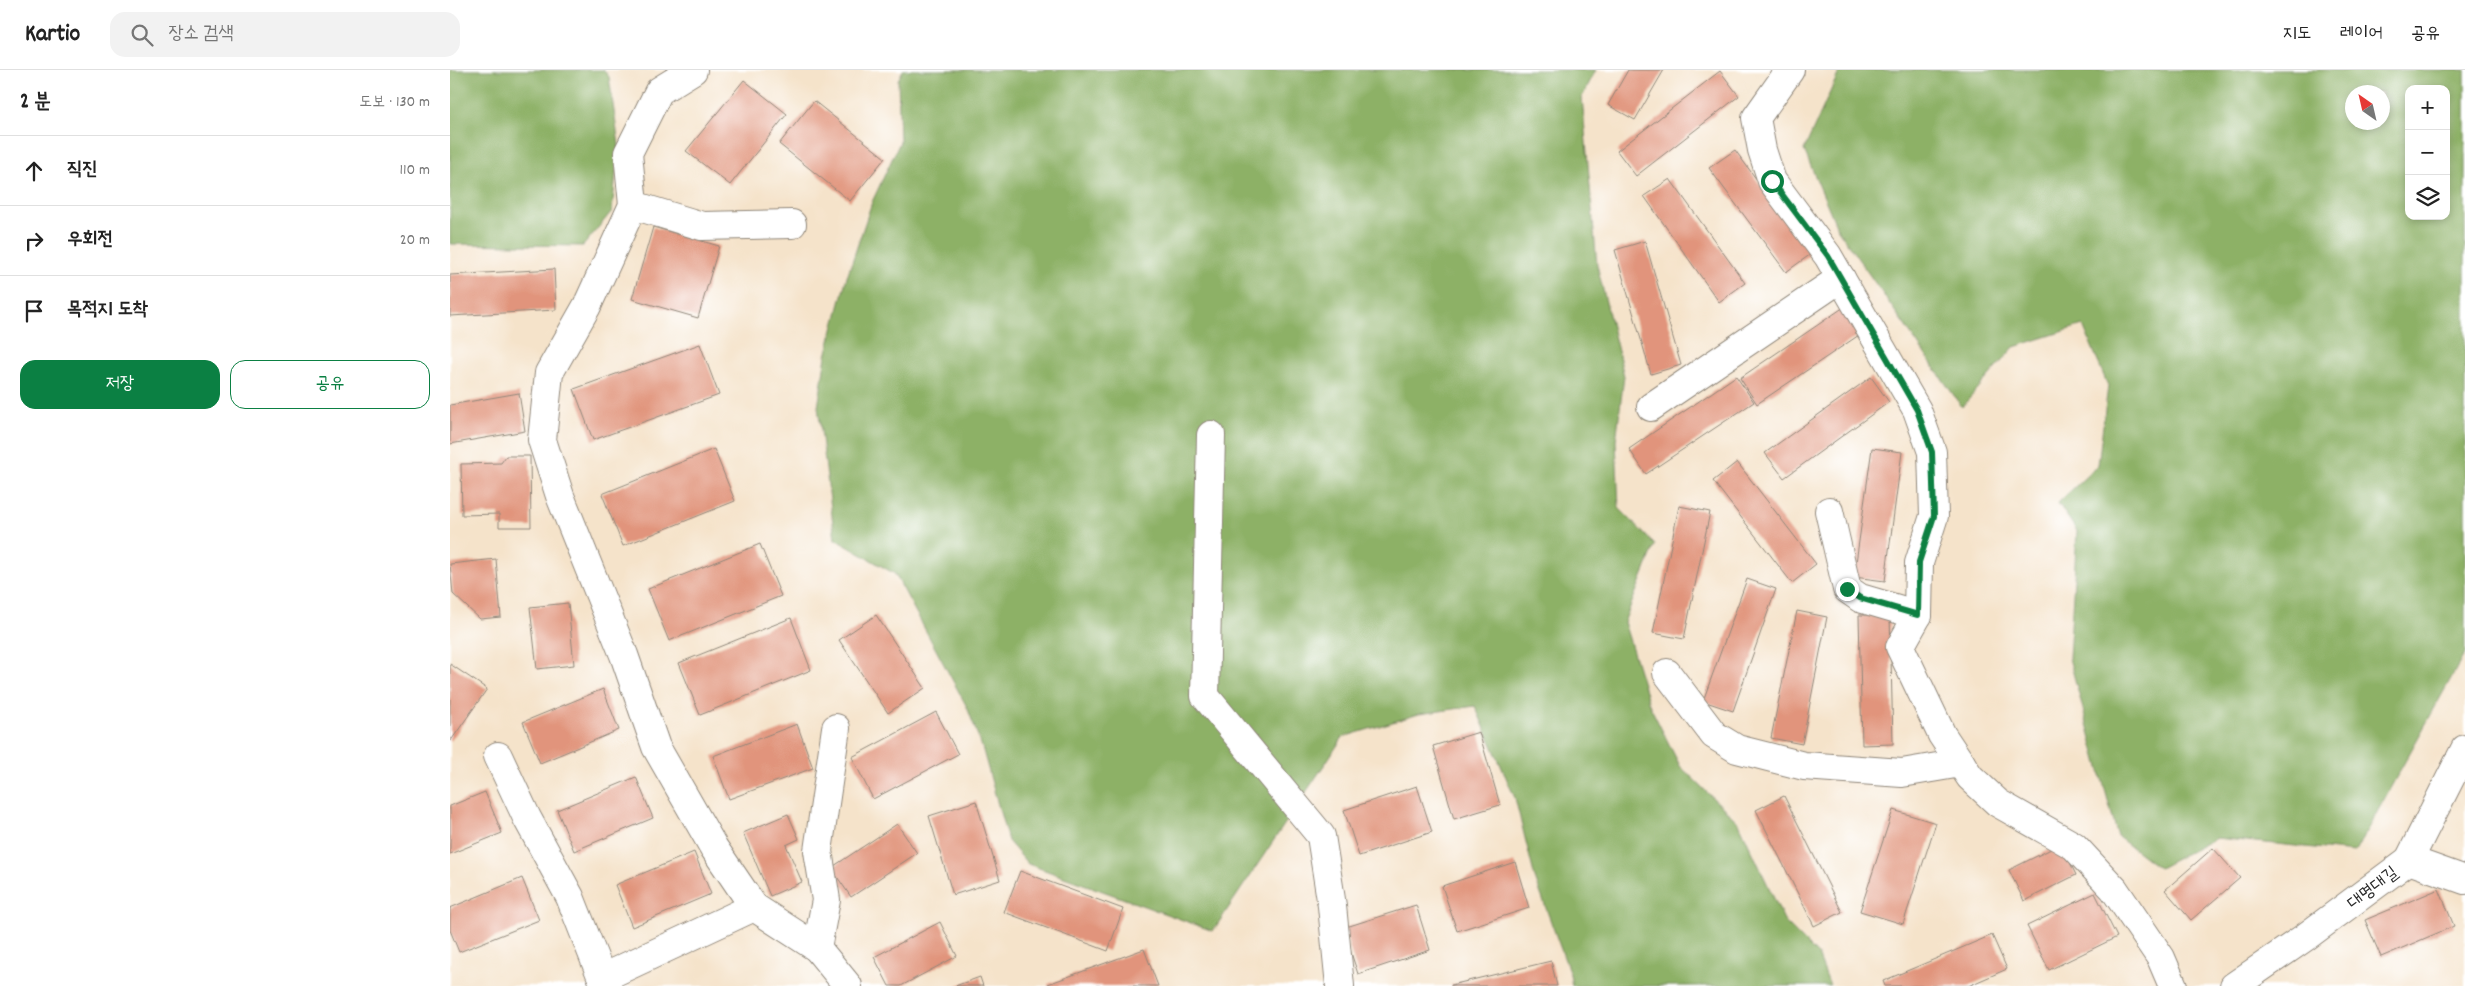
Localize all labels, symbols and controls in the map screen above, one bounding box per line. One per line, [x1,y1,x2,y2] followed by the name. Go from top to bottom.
[110,12,460,57] search box
[25,18,80,52] text: Kartio
[128,21,156,49] icon: search
[168,21,234,48] text: 장소 검색
[2283,22,2312,47] text: 지도
[2340,22,2383,47] text: 레이어
[2411,22,2440,47] text: 공유
[2345,85,2390,130] north arrow
[2405,85,2450,220] map controls
[2405,85,2450,130] button: +
[20,88,51,118] text: 2 분
[359,91,430,114] text: 도보 · 130 m
[2405,130,2450,175] button: −
[20,157,48,185] icon: ahead
[67,157,98,184] text: 직진
[400,159,430,182] text: 110 m
[1761,170,1784,193] route start
[2405,175,2450,220] button: layers
[20,227,48,255] icon: right
[67,227,113,254] text: 우회전
[400,229,430,252] text: 20 m
[20,297,48,325] icon: arrive
[67,297,148,324] text: 목적지 도착
[20,360,220,409] button: 저장
[230,360,430,409] button: 공유
[1836,578,1859,601] route end
[2343,861,2405,916] street label: 대명대길

